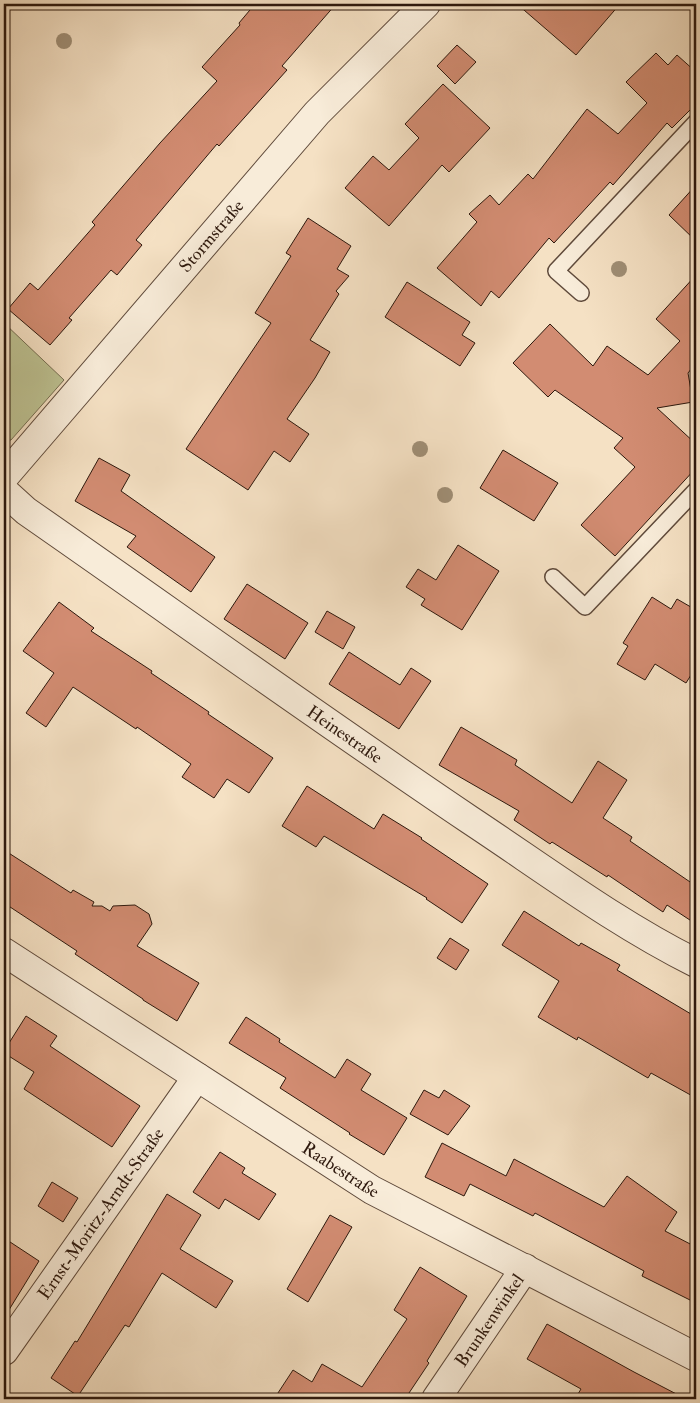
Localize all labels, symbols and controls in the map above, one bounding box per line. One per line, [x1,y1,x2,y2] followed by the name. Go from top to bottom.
[174,195,250,277] street label: Stormstraße
[302,700,387,769] street label: Heinestraße
[33,1123,170,1304] street label: Ernst-Moritz-Arndt-Straße
[297,1137,383,1204] street label: Raabestraße
[450,1269,530,1372] street label: Brunkenwinkel

